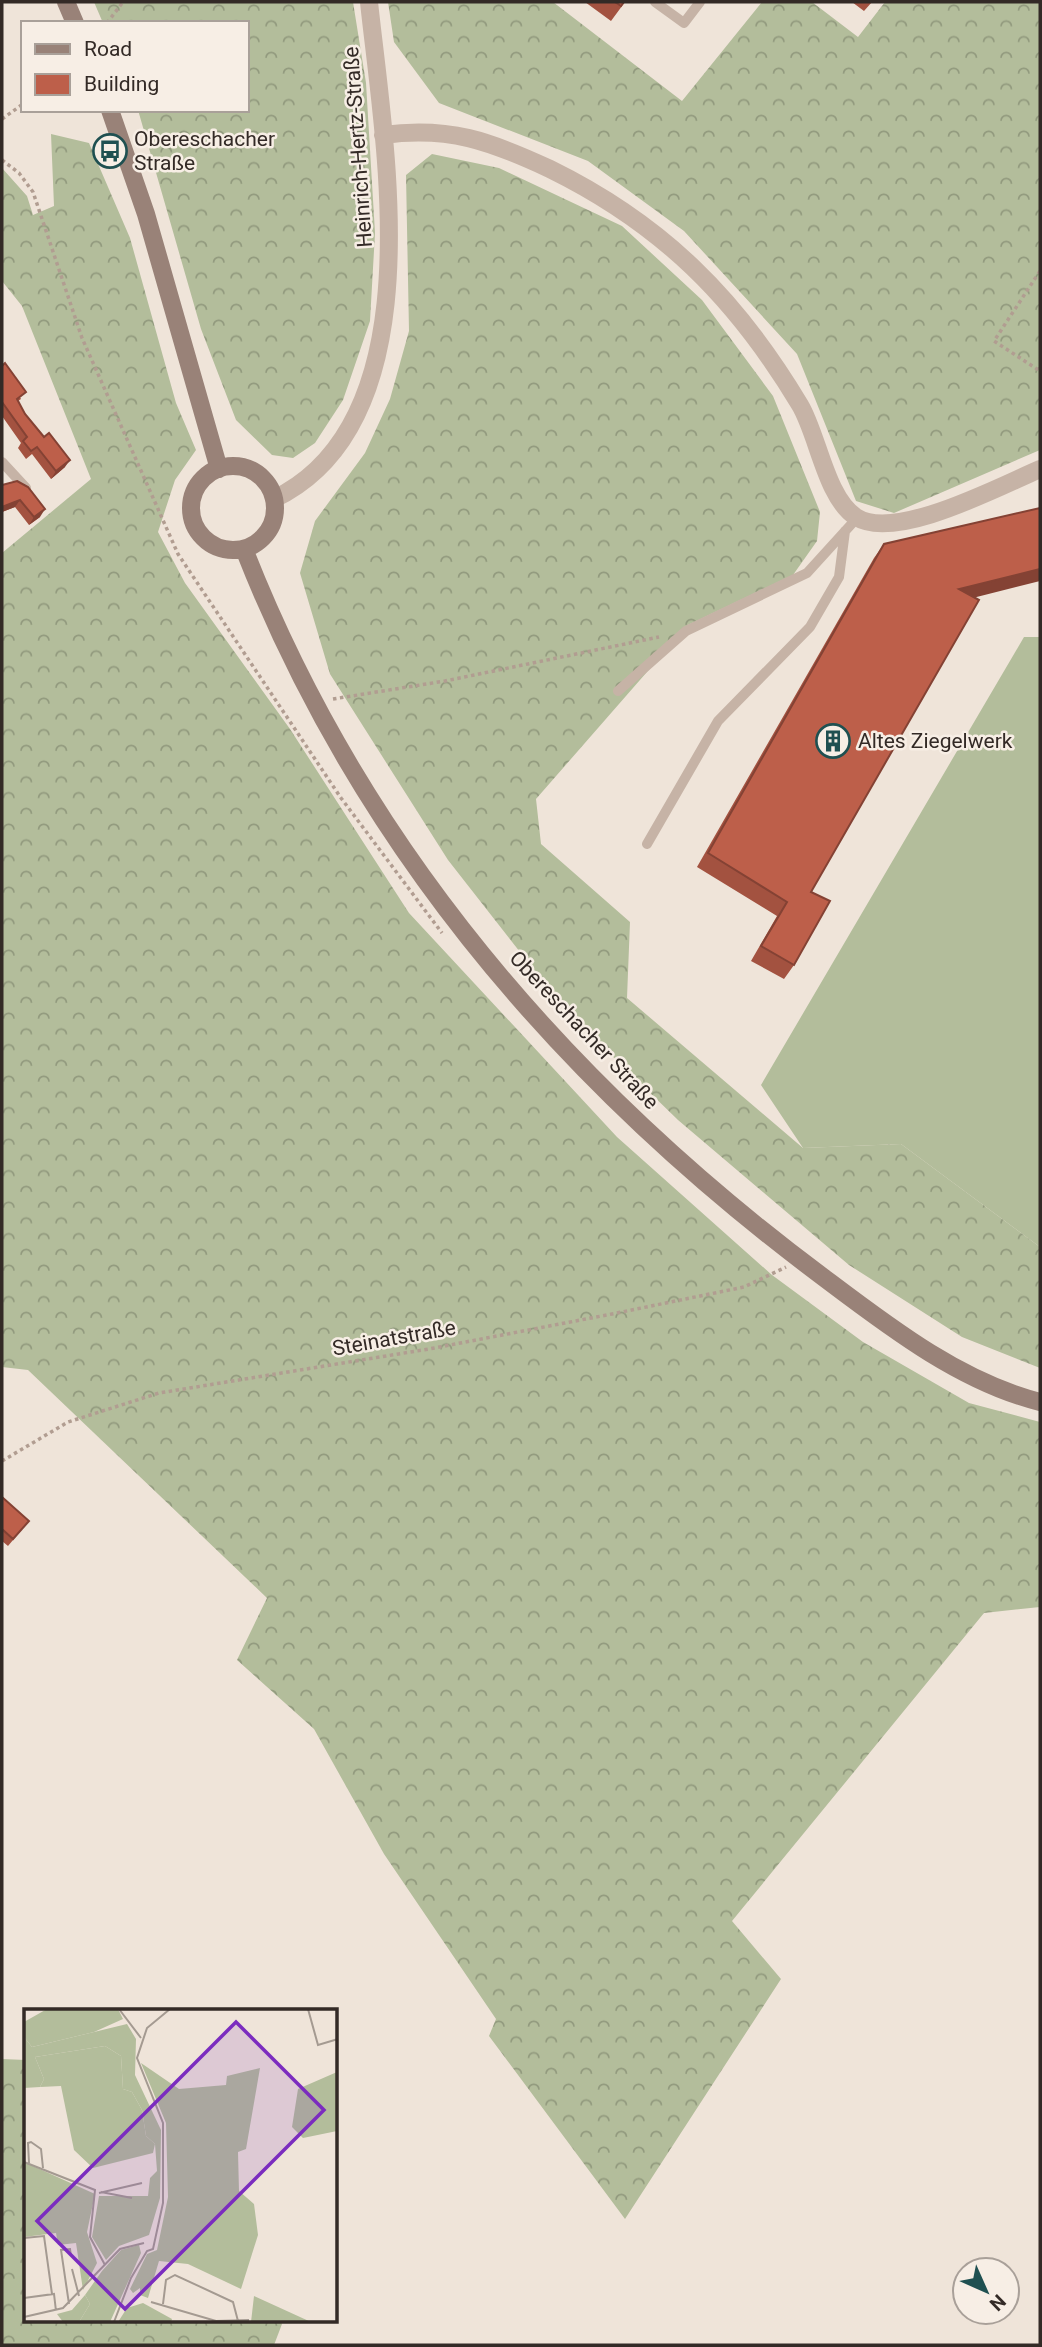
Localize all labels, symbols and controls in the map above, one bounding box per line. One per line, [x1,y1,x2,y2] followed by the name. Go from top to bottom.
[21,21,248,112] legend
[84,37,132,61] text: Road
[339,46,377,248] street label: Heinrich-Hertz-Straße
[84,72,159,96] text: Building
[134,127,275,175] place label: Obereschacher Straße
[91,132,129,170] bus stop icon: Obereschacher Straße
[814,722,852,760] building icon: Altes Ziegelwerk
[858,729,1013,753] place label: Altes Ziegelwerk
[505,946,663,1114] street label: Obereschacher Straße
[330,1315,458,1361] street label: Steinatstraße
[24,2009,338,2322] inset map
[951,2256,1021,2326] north arrow
[985,2290,1011,2316] text: N

